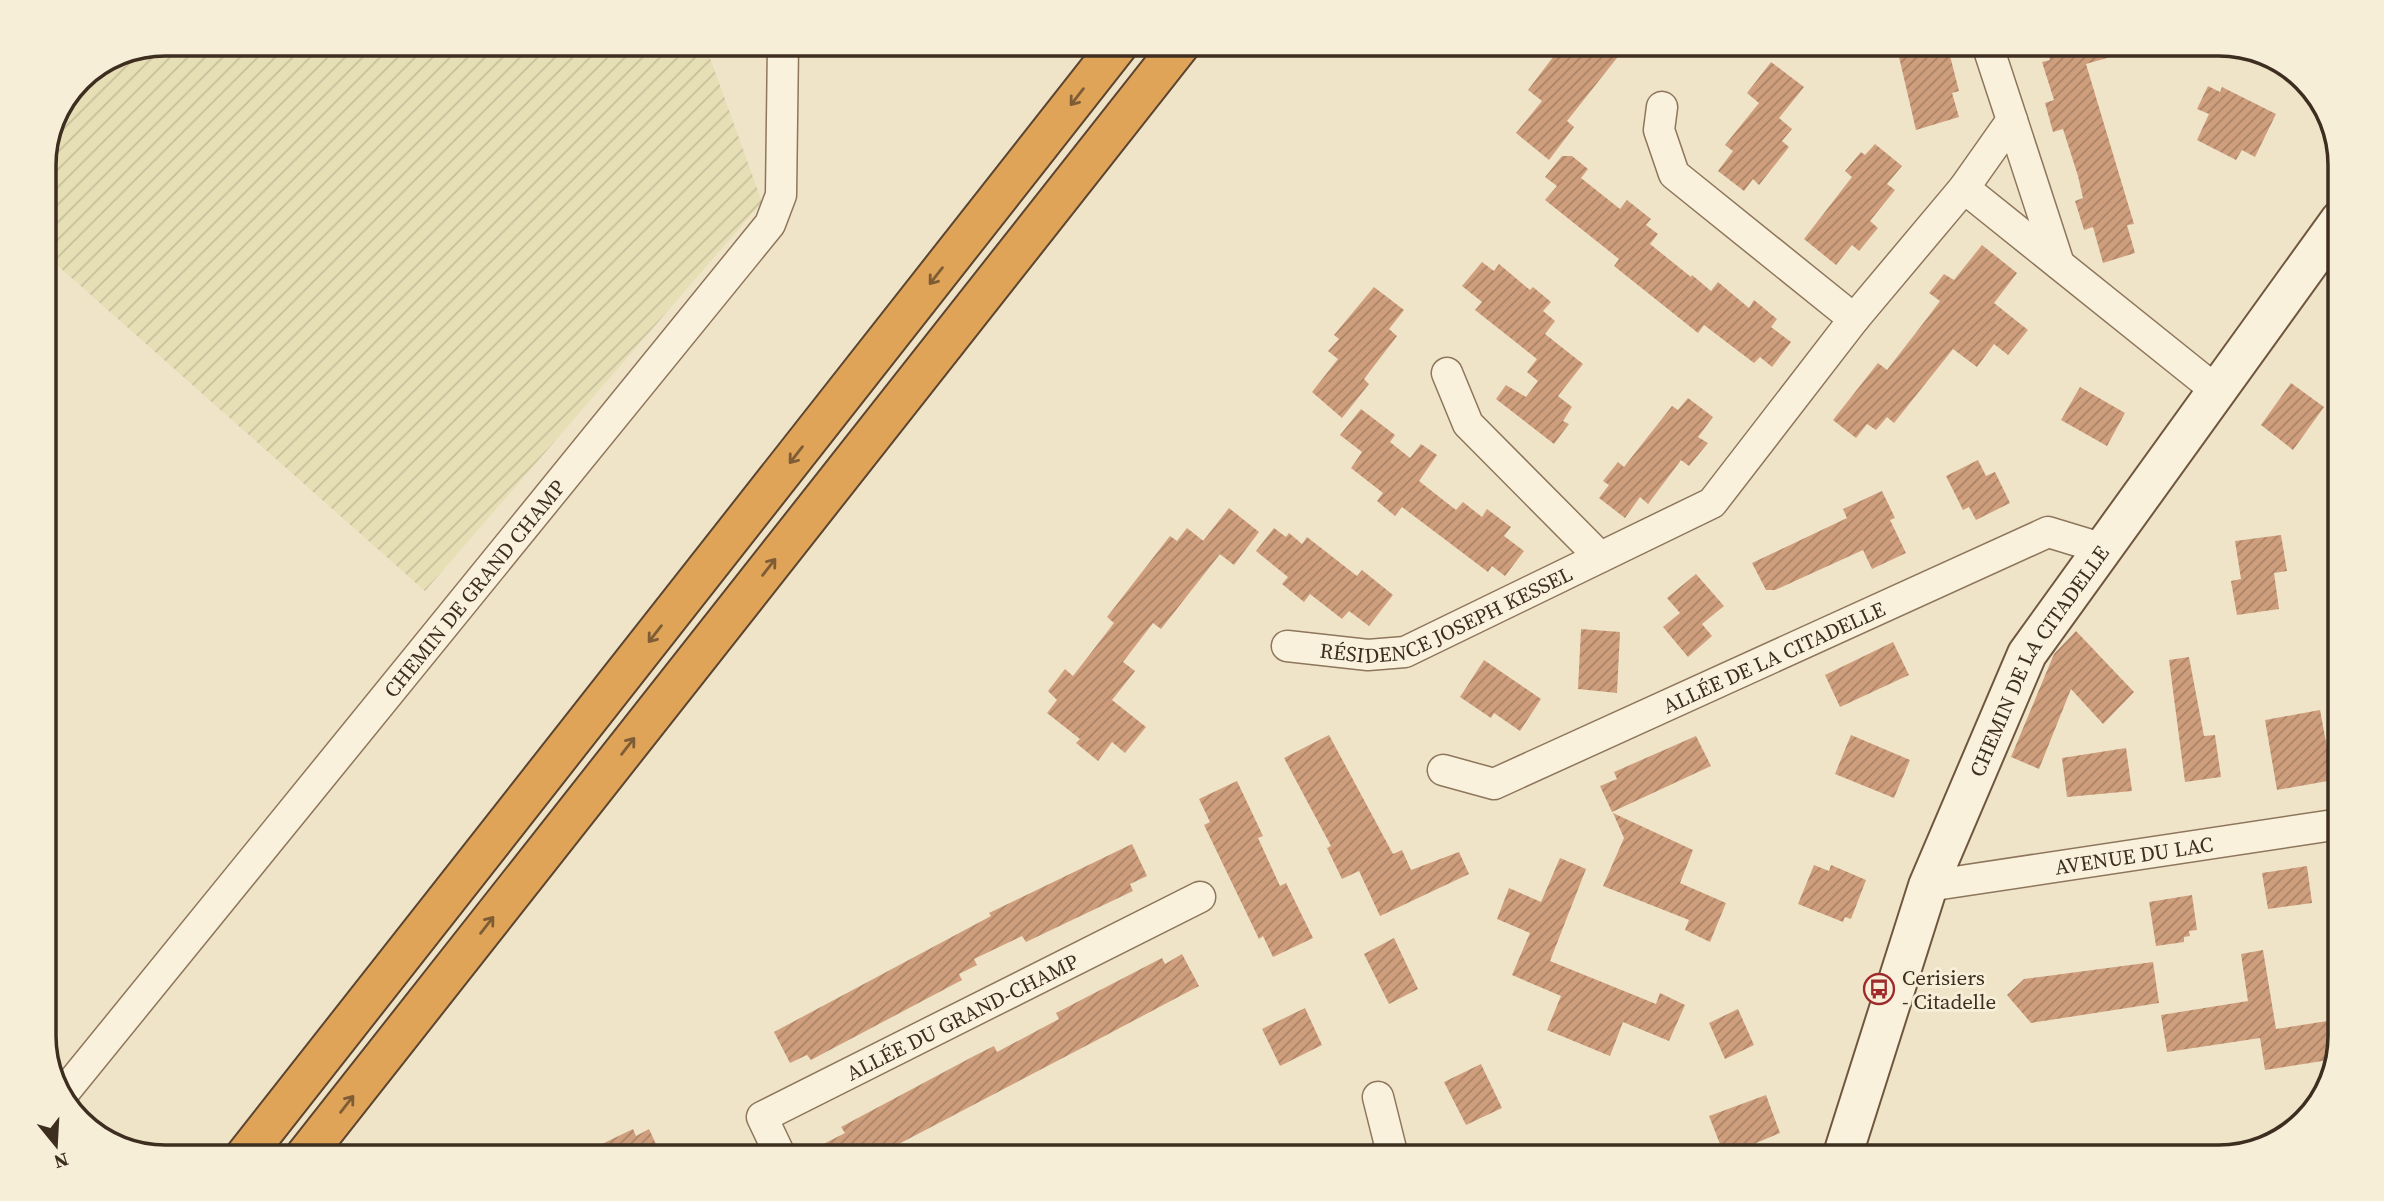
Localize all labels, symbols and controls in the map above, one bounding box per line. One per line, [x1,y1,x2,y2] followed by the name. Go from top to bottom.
[1069,88,1084,106] one-way arrow
[929,267,944,285] one-way arrow
[788,446,803,464] one-way arrow
[376,473,571,703] street label: CHEMIN DE GRAND CHAMP
[1962,539,2115,781] street label: CHEMIN DE LA CITADELLE
[1318,558,1577,670] street label: RÉSIDENCE JOSEPH KESSEL
[761,559,776,577] one-way arrow
[1658,594,1889,720] street label: ALLÉE DE LA CITADELLE
[648,624,663,643] one-way arrow
[620,737,635,756] one-way arrow
[2053,829,2215,881] street label: AVENUE DU LAC
[480,916,495,934] one-way arrow
[841,946,1083,1087] street label: ALLÉE DU GRAND-CHAMP
[1902,963,1996,1016] place label: Cerisiers - Citadelle
[1862,972,1896,1006] bus stop icon: Cerisiers - Citadelle
[339,1095,354,1113] one-way arrow
[21,1110,91,1180] north arrow
[51,1147,72,1176] text: N

